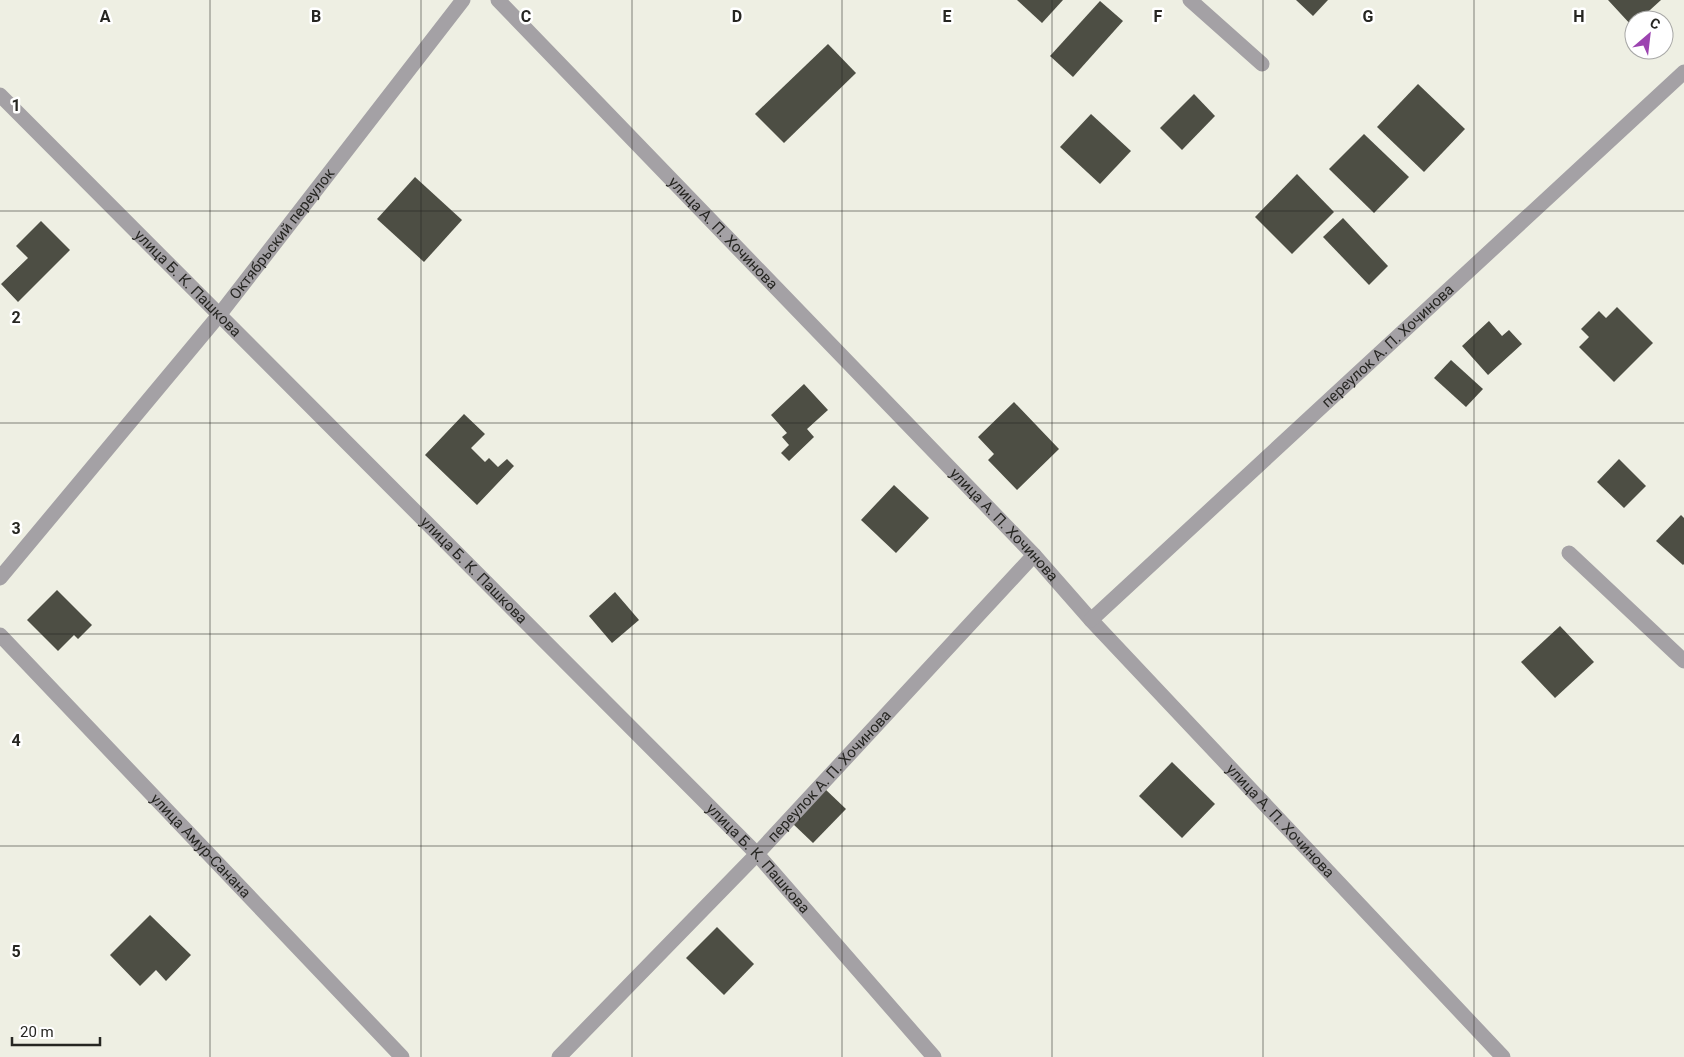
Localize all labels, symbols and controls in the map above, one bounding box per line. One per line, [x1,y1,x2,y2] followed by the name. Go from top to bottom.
[100,7,111,26] text: A
[311,7,321,26] text: B
[521,7,531,26] text: C
[732,7,742,26] text: D
[943,7,952,26] text: E
[1154,7,1163,26] text: F
[1363,7,1374,26] text: G
[1573,7,1585,26] text: H
[1624,10,1674,60] north arrow
[1647,14,1663,33] text: С
[11,96,21,115] text: 1
[226,165,338,303] street label: Октябрьский переулок
[665,173,781,293] street label: улица А. П. Хочинова
[131,226,245,341] street label: улица Б. К. Пашкова
[1318,280,1457,411] street label: переулок А. П. Хочинова
[11,308,21,327] text: 2
[946,464,1062,585] street label: улица А. П. Хочинова
[417,513,531,627] street label: улица Б. К. Пашкова
[11,519,21,538] text: 3
[764,706,895,846] street label: переулок А. П. Хочинова
[11,731,21,750] text: 4
[1222,760,1338,881] street label: улица А. П. Хочинова
[147,790,255,902] street label: улица Амур-Санана
[703,800,814,917] street label: улица Б. К. Пашкова
[11,942,21,961] text: 5
[12,1014,100,1046] scale bar
[20,1023,54,1041] text: 20 m

